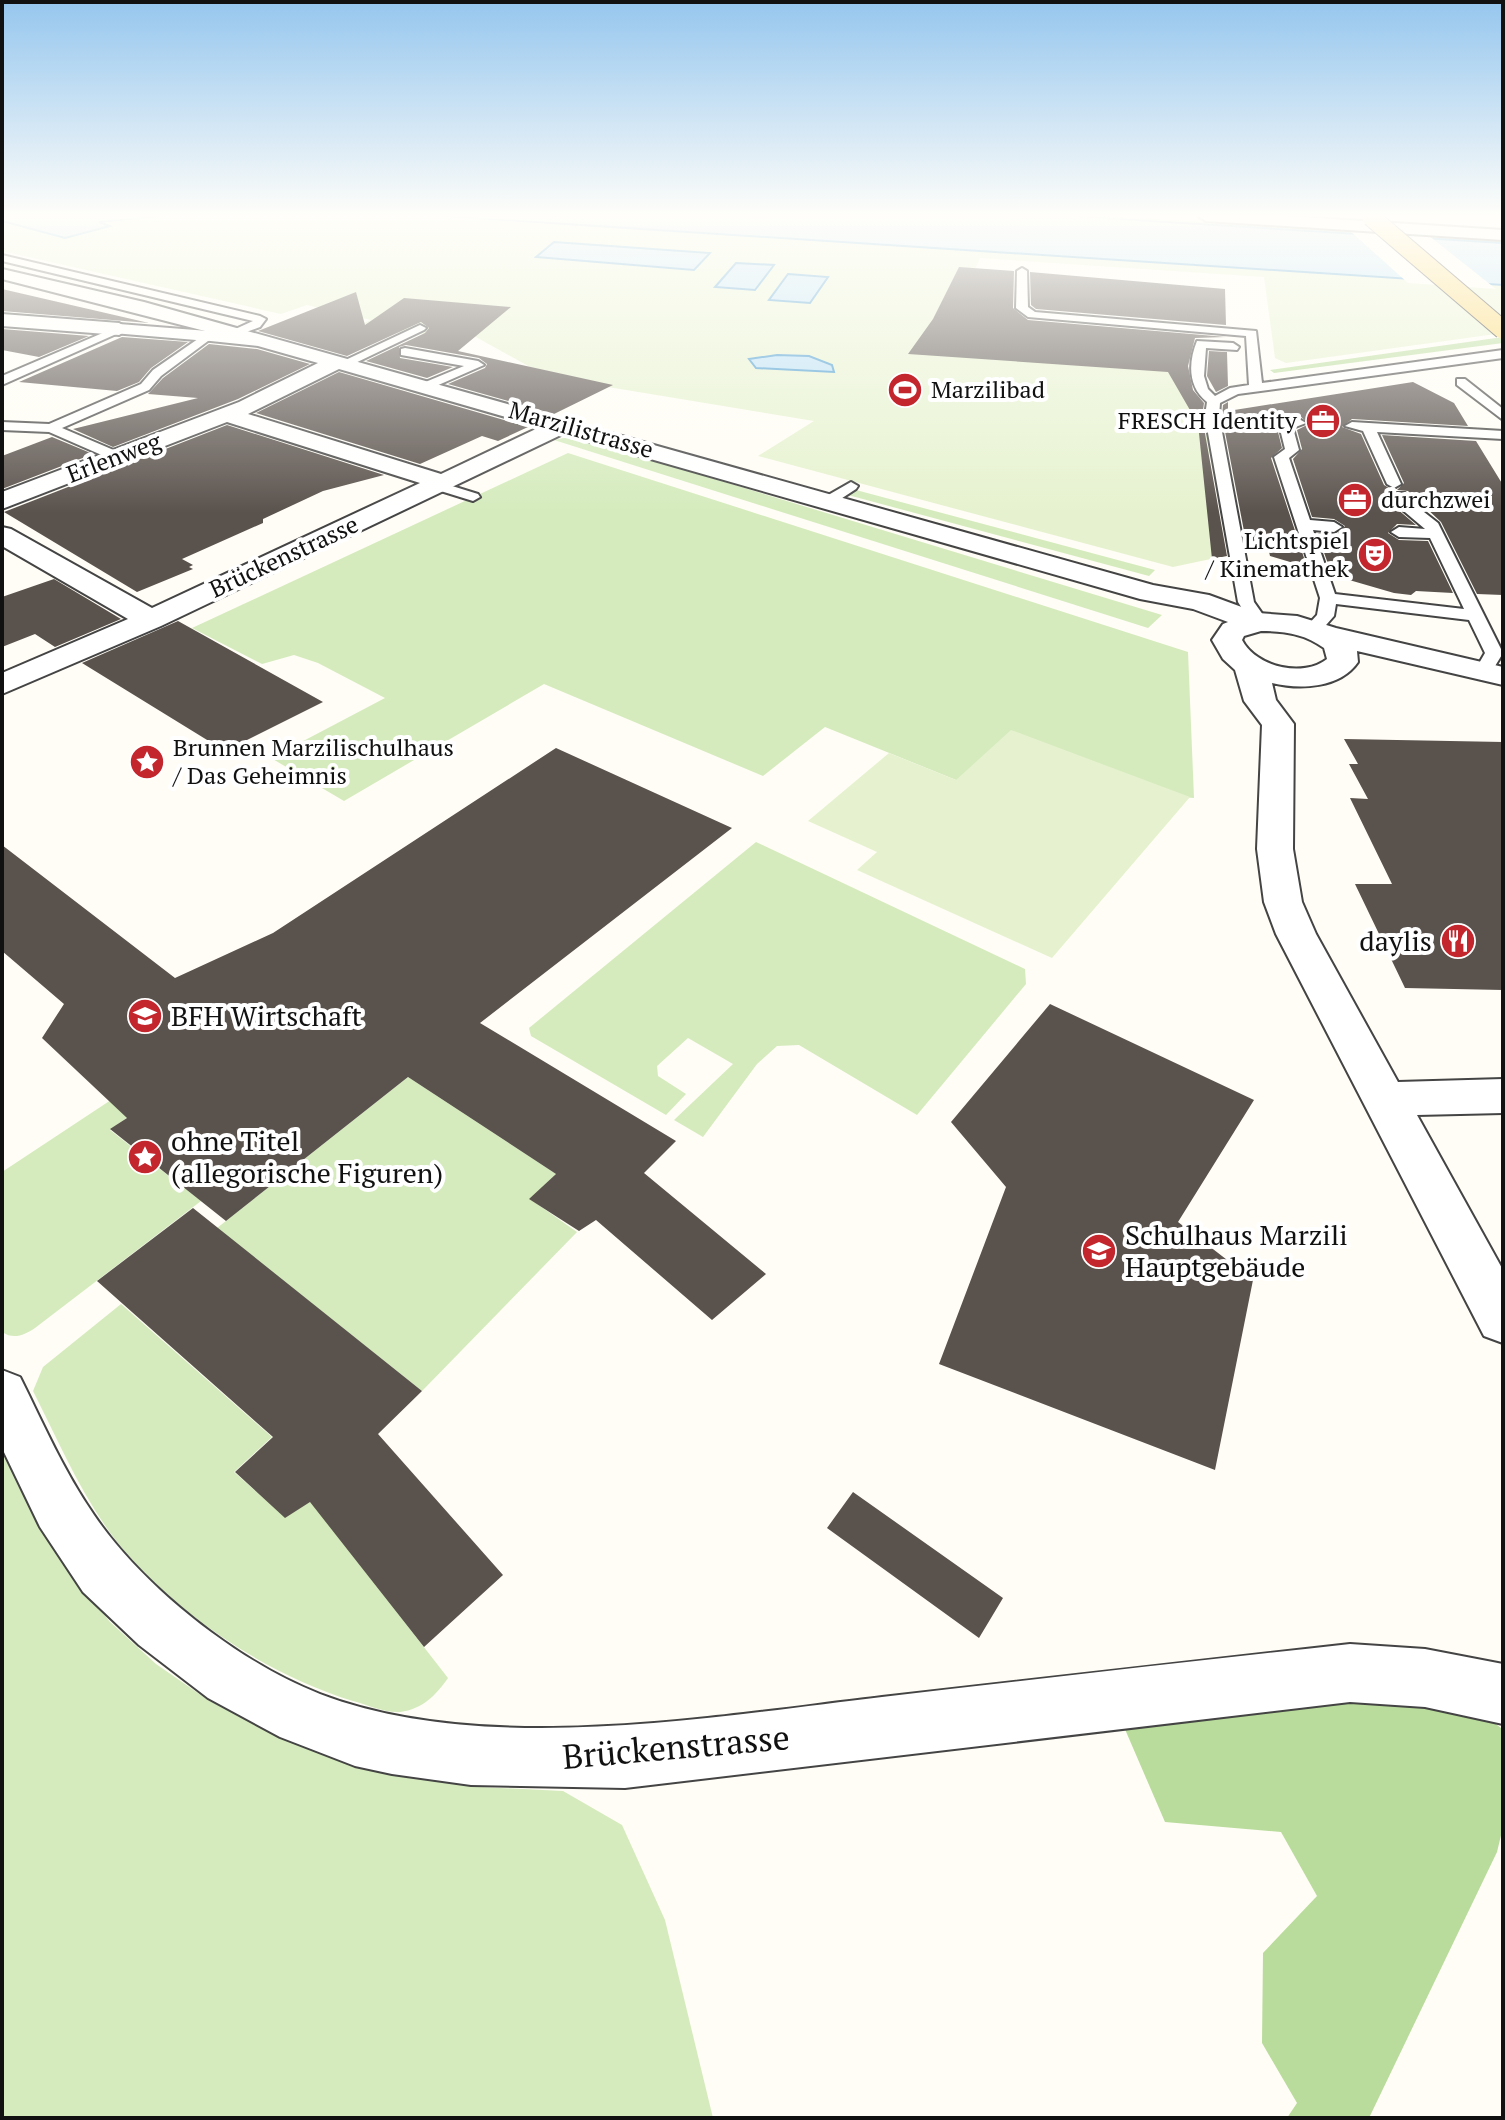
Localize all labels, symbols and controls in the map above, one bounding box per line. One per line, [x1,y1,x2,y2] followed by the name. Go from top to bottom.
[886,371,924,409] sports icon: Marzilibad
[931,373,1045,405] place label: Marzilibad
[505,393,657,465] street label: Marzilistrasse
[1304,402,1342,440] office icon: FRESCH Identity
[1118,404,1298,436] place label: FRESCH Identity
[62,424,166,490] street label: Erlenweg
[1336,481,1374,519] office icon: durchzwei
[1381,483,1491,515] place label: durchzwei
[204,508,363,605] street label: Brückenstrasse
[1205,524,1350,584] place label: Lichtspiel / Kinemathek
[1356,536,1394,574] theatre icon: Lichtspiel / Kinemathek
[172,731,454,791] place label: Brunnen Marzilischulhaus / Das Geheimnis
[128,743,166,781] place icon: Brunnen Marzilischulhaus / Das Geheimnis
[1359,922,1432,959] place label: daylis
[1439,922,1477,960] restaurant icon: daylis
[126,997,164,1035] school or university icon: BFH Wirtschaft
[171,997,362,1034] place label: BFH Wirtschaft
[171,1122,443,1191] place label: ohne Titel (allegorische Figuren)
[126,1138,164,1176] place icon: ohne Titel (allegorische Figuren)
[1125,1216,1348,1285] place label: Schulhaus Marzili Hauptgebäude
[1080,1232,1118,1270] school or university icon: Schulhaus Marzili Hauptgebäude
[560,1714,791,1779] street label: Brückenstrasse

